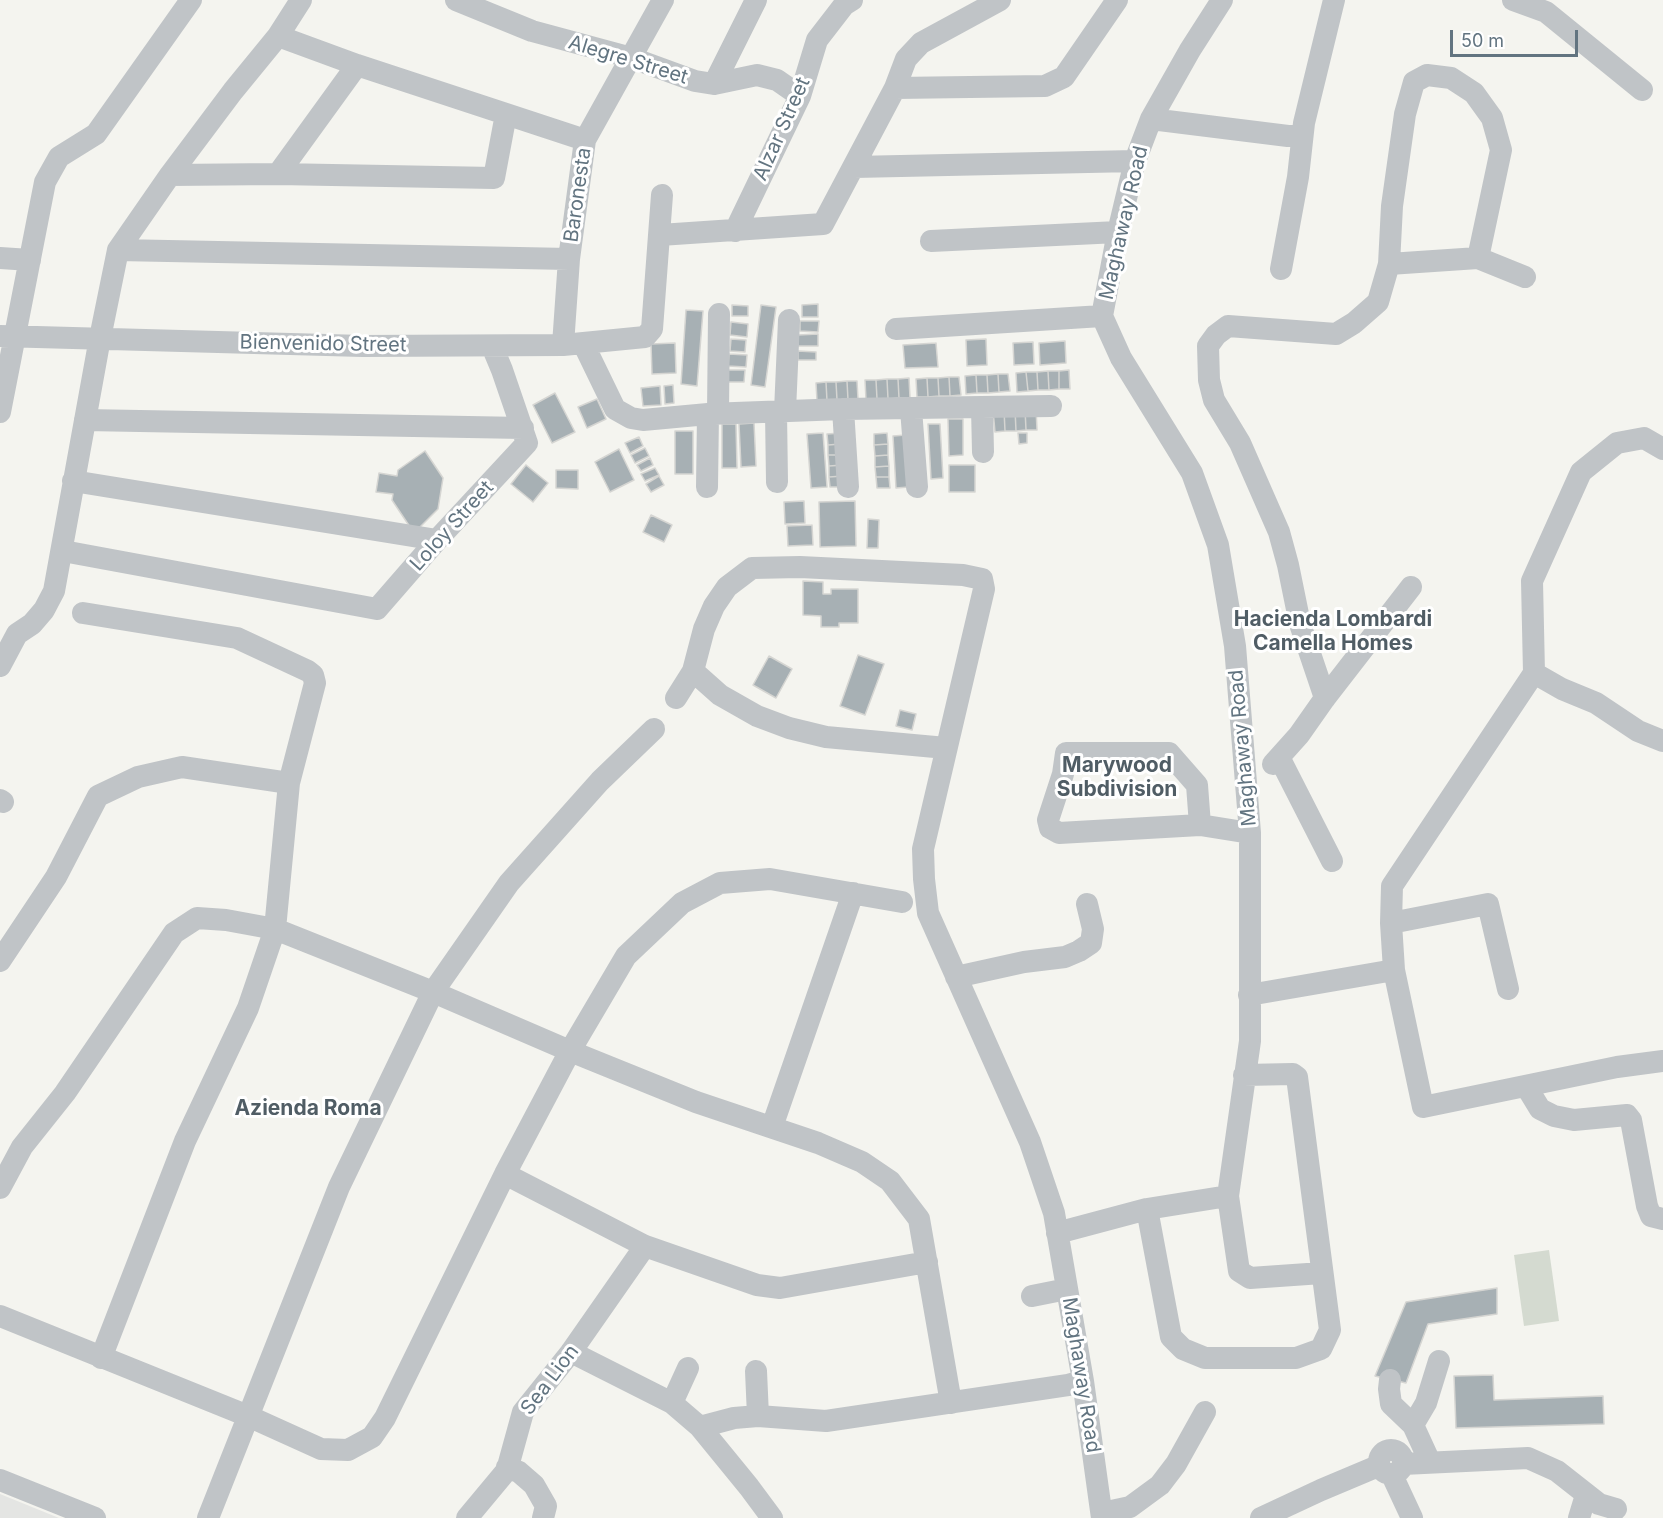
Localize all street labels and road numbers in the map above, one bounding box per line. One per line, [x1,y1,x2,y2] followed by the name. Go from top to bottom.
[565,30,691,90] street label: Alegre Street
[749,74,815,184] street label: Alzar Street
[1095,144,1153,302] street label: Maghaway Road
[559,146,597,244] street label: Baronesta
[240,331,406,357] street label: Bienvenido Street
[405,476,499,576] street label: Loloy Street
[1224,669,1262,827] street label: Maghaway Road
[1057,1296,1105,1454] street label: Maghaway Road
[516,1340,584,1420] street label: Sea Lion

